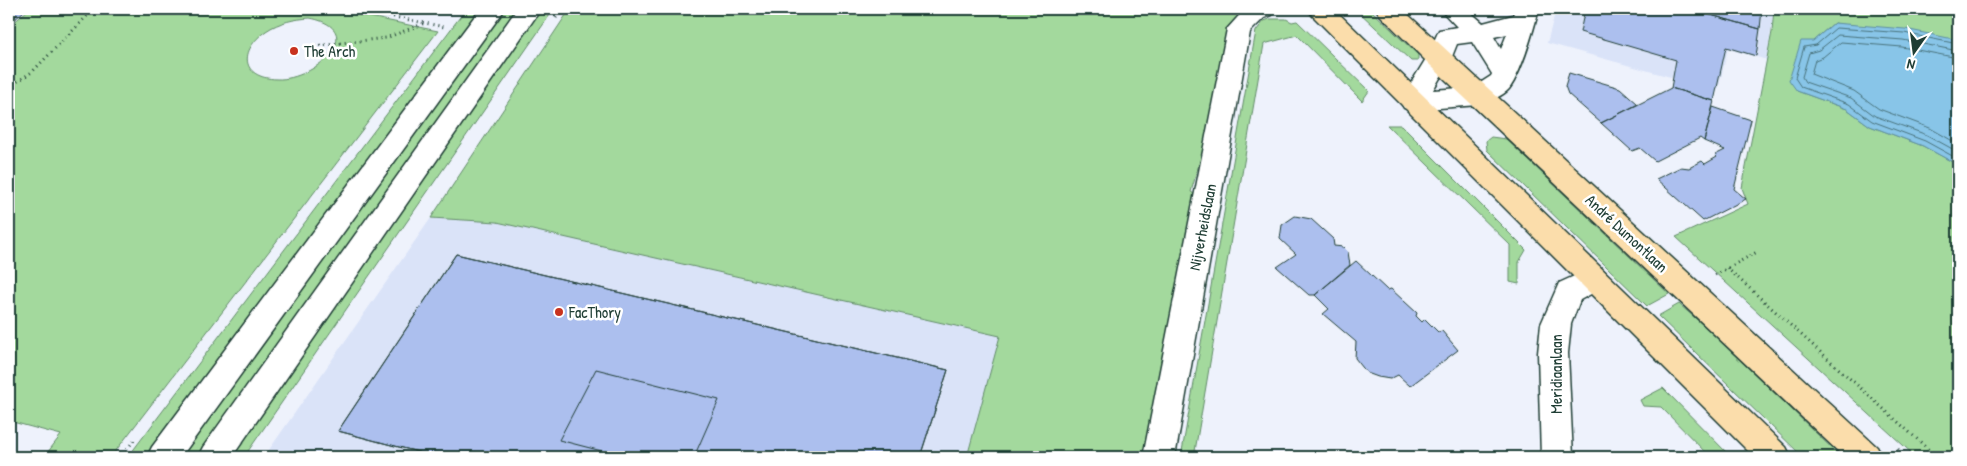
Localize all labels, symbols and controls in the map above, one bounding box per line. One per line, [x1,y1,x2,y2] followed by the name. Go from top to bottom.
[1890,28,1940,78] north arrow
[304,40,355,62] place label: The Arch
[288,45,300,57] marker: The Arch
[1904,55,1917,75] text: N
[1183,182,1221,272] street label: Nijverheidslaan
[1581,189,1673,277] street label: André Dumontlaan
[568,301,621,323] place label: FacThory
[553,306,565,318] marker: FacThory
[1545,334,1567,414] street label: Meridiaanlaan

